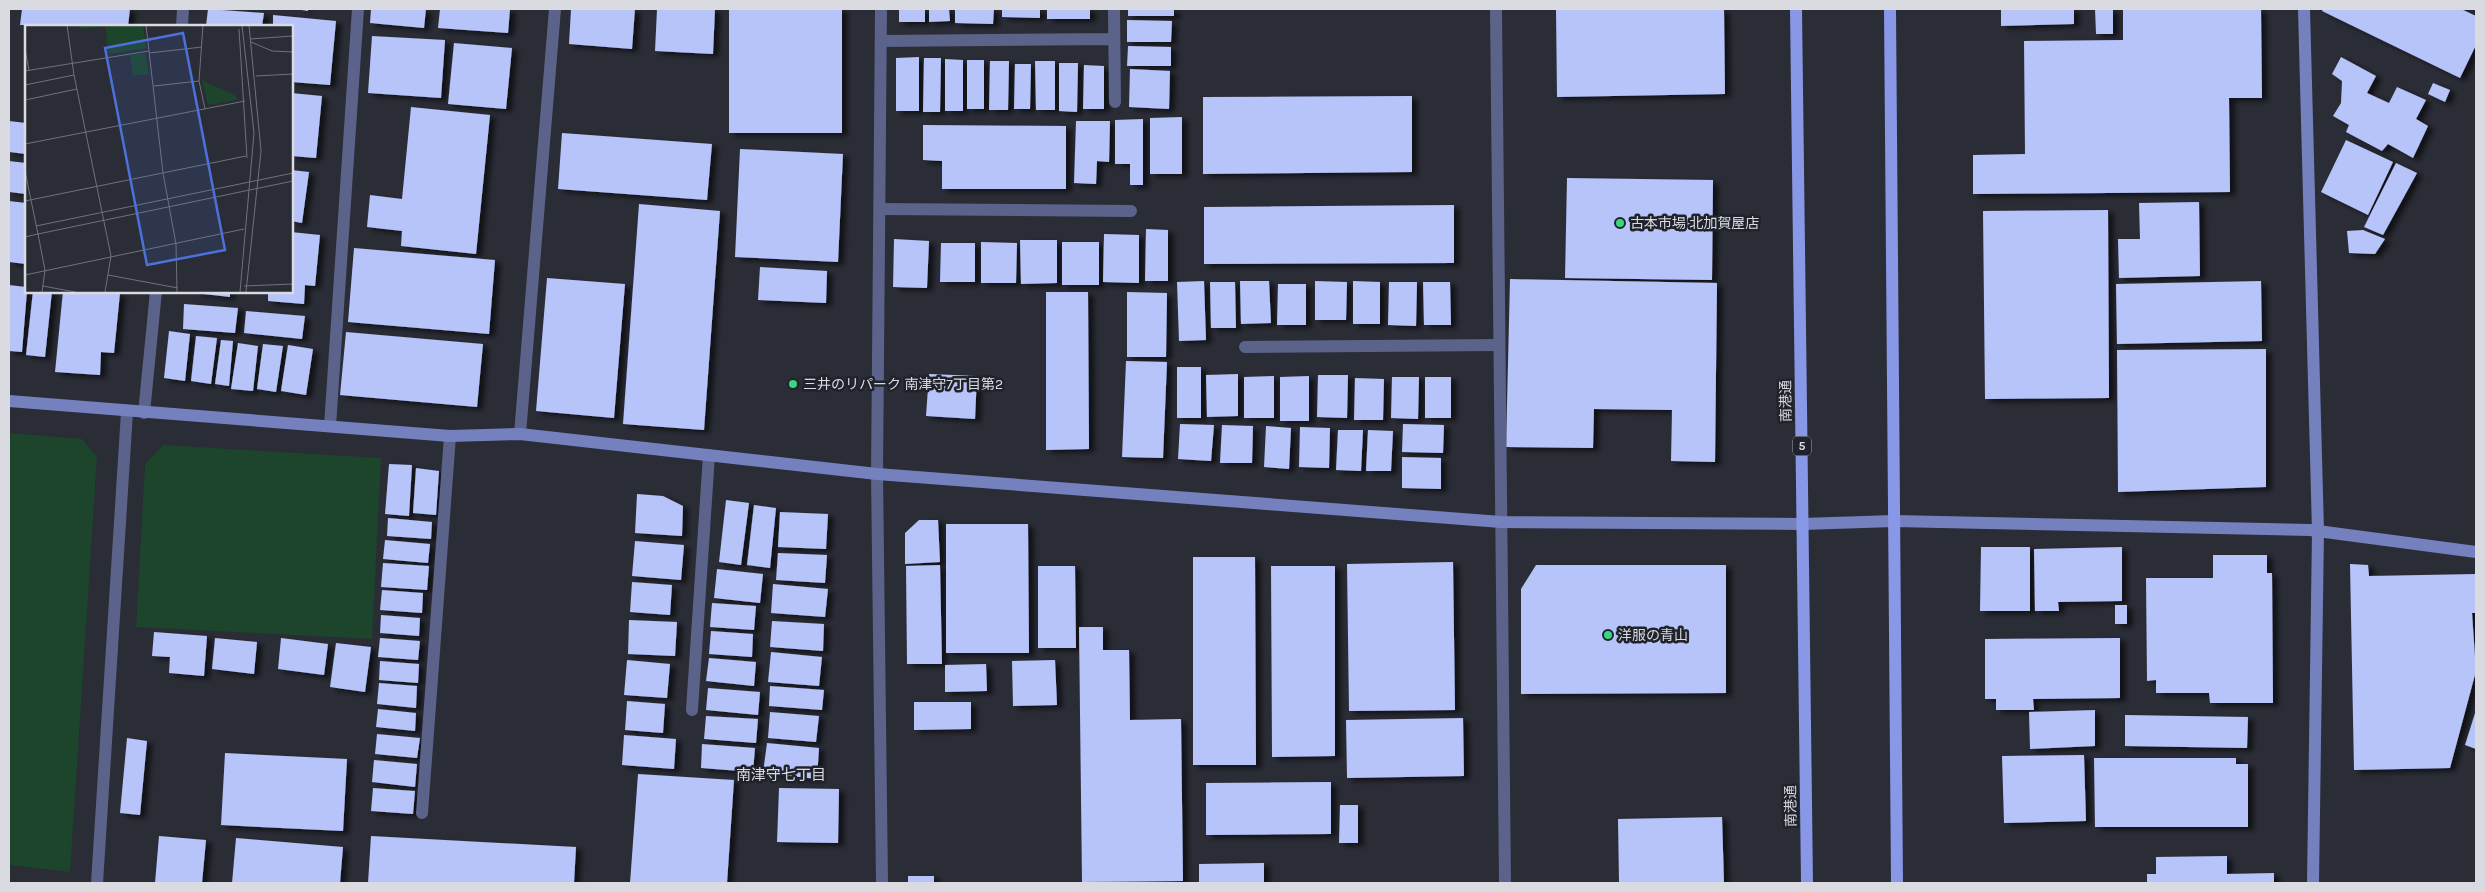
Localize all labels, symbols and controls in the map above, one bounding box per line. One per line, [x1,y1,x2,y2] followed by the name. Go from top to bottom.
[25,25,292,292] inset map
[1630,215,1759,232] place label: 古本市場 北加賀屋店
[1614,217,1626,229] marker: 古本市場 北加賀屋店
[803,376,1003,393] place label: 三井のリパーク 南津守7丁目第2
[787,378,799,390] marker: 三井のリパーク 南津守7丁目第2
[1777,380,1795,422] street label: 南港通
[1793,436,1811,456] road number: 5
[1618,627,1688,644] place label: 洋服の青山
[1602,629,1614,641] marker: 洋服の青山
[736,766,826,784] district label: 南津守七丁目
[1782,785,1800,827] street label: 南港通

